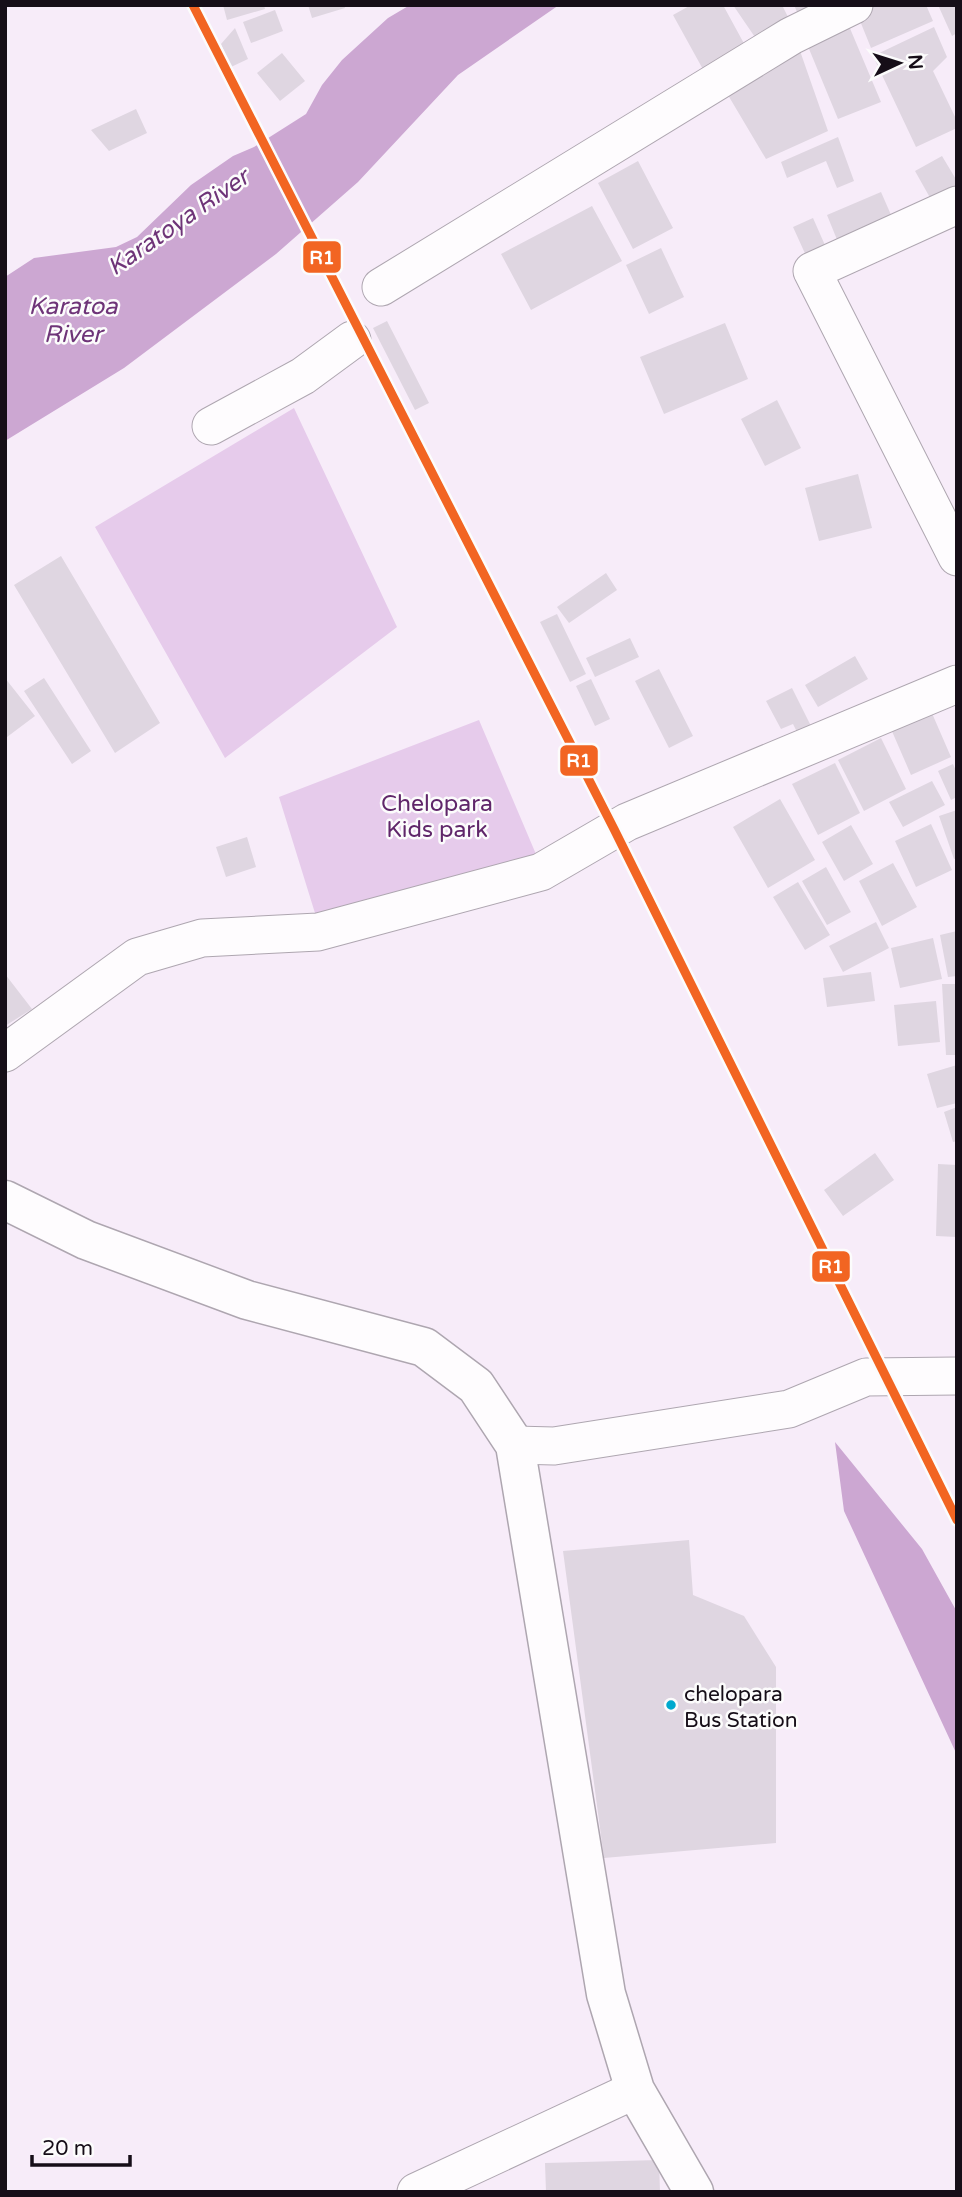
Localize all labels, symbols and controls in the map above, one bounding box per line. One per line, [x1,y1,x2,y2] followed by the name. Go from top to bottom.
[864,28,934,98] north arrow
[903,54,926,70] text: N
[102,161,257,282] water label: Karatoya River
[302,240,342,274] line badge: R1
[309,247,335,269] text: R1
[28,292,118,349] water label: Karatoa River
[559,744,599,777] line badge: R1
[566,750,592,772] text: R1
[381,790,493,844] park label: Chelopara Kids park
[811,1250,851,1283] line badge: R1
[818,1256,844,1278] text: R1
[684,1682,798,1733] place label: chelopara Bus Station
[664,1698,678,1712] marker: chelopara Bus Station
[32,2124,130,2168] scale bar
[42,2136,93,2161] text: 20 m

